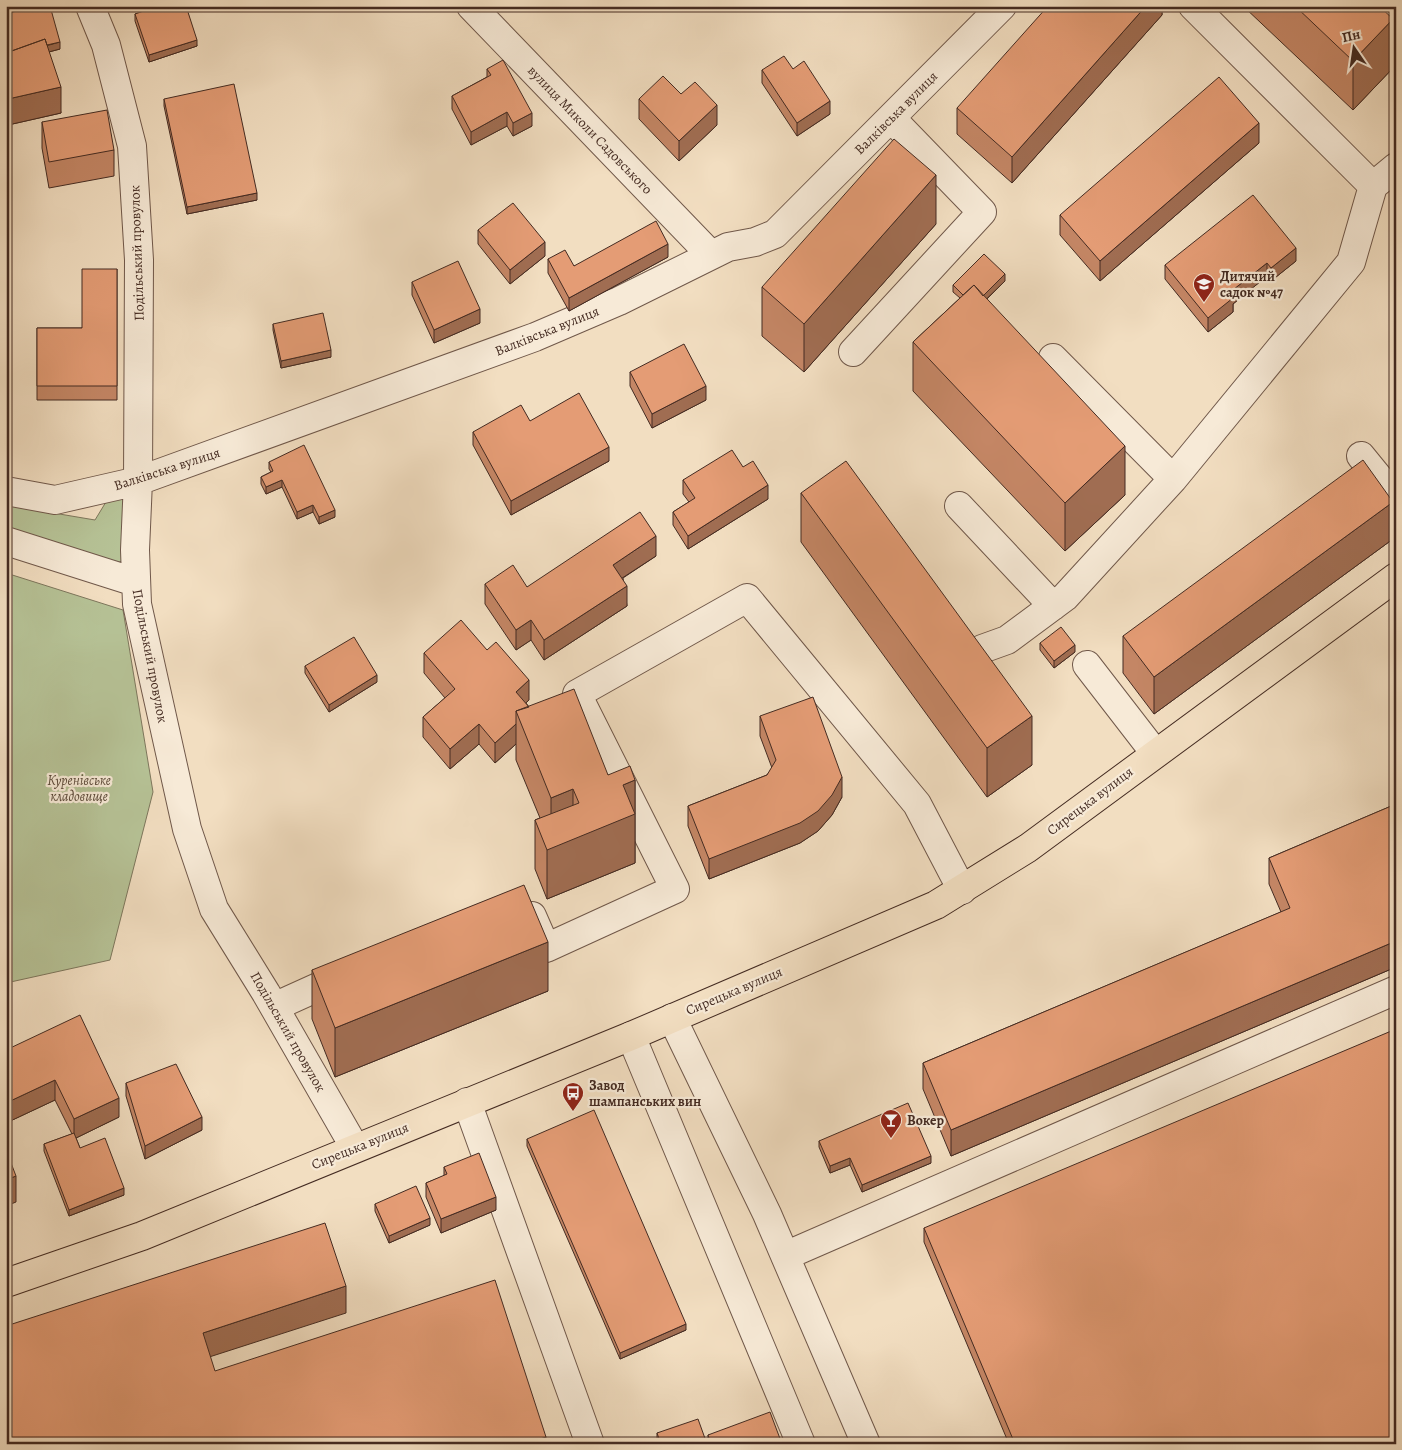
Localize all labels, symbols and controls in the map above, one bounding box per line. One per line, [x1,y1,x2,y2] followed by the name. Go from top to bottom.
[1330,22,1380,72] north arrow
[1340,25,1362,47] text: Пн
[523,61,657,199] street label: вулиця Миколи Садовського
[850,67,942,159] street label: Валківська вулиця
[125,185,149,321] street label: Подільський провулок
[1220,267,1283,302] place label: Дитячий садок №47
[1192,272,1216,303] school or university icon: Дитячий садок №47
[492,301,602,361] street label: Валківська вулиця
[111,443,223,495] street label: Валківська вулиця
[128,587,172,725] street label: Подільський провулок
[1043,762,1137,840] street label: Сирецька вулиця
[47,771,111,806] park label: Куренівське кладовище
[683,962,785,1020] street label: Сирецька вулиця
[246,968,330,1096] street label: Подільський провулок
[589,1076,701,1111] place label: Завод шампанських вин
[561,1081,585,1112] bus stop icon: Завод шампанських вин
[879,1108,903,1139] bar icon: Вокер
[907,1111,945,1130] place label: Вокер
[309,1118,412,1174] street label: Сирецька вулиця

